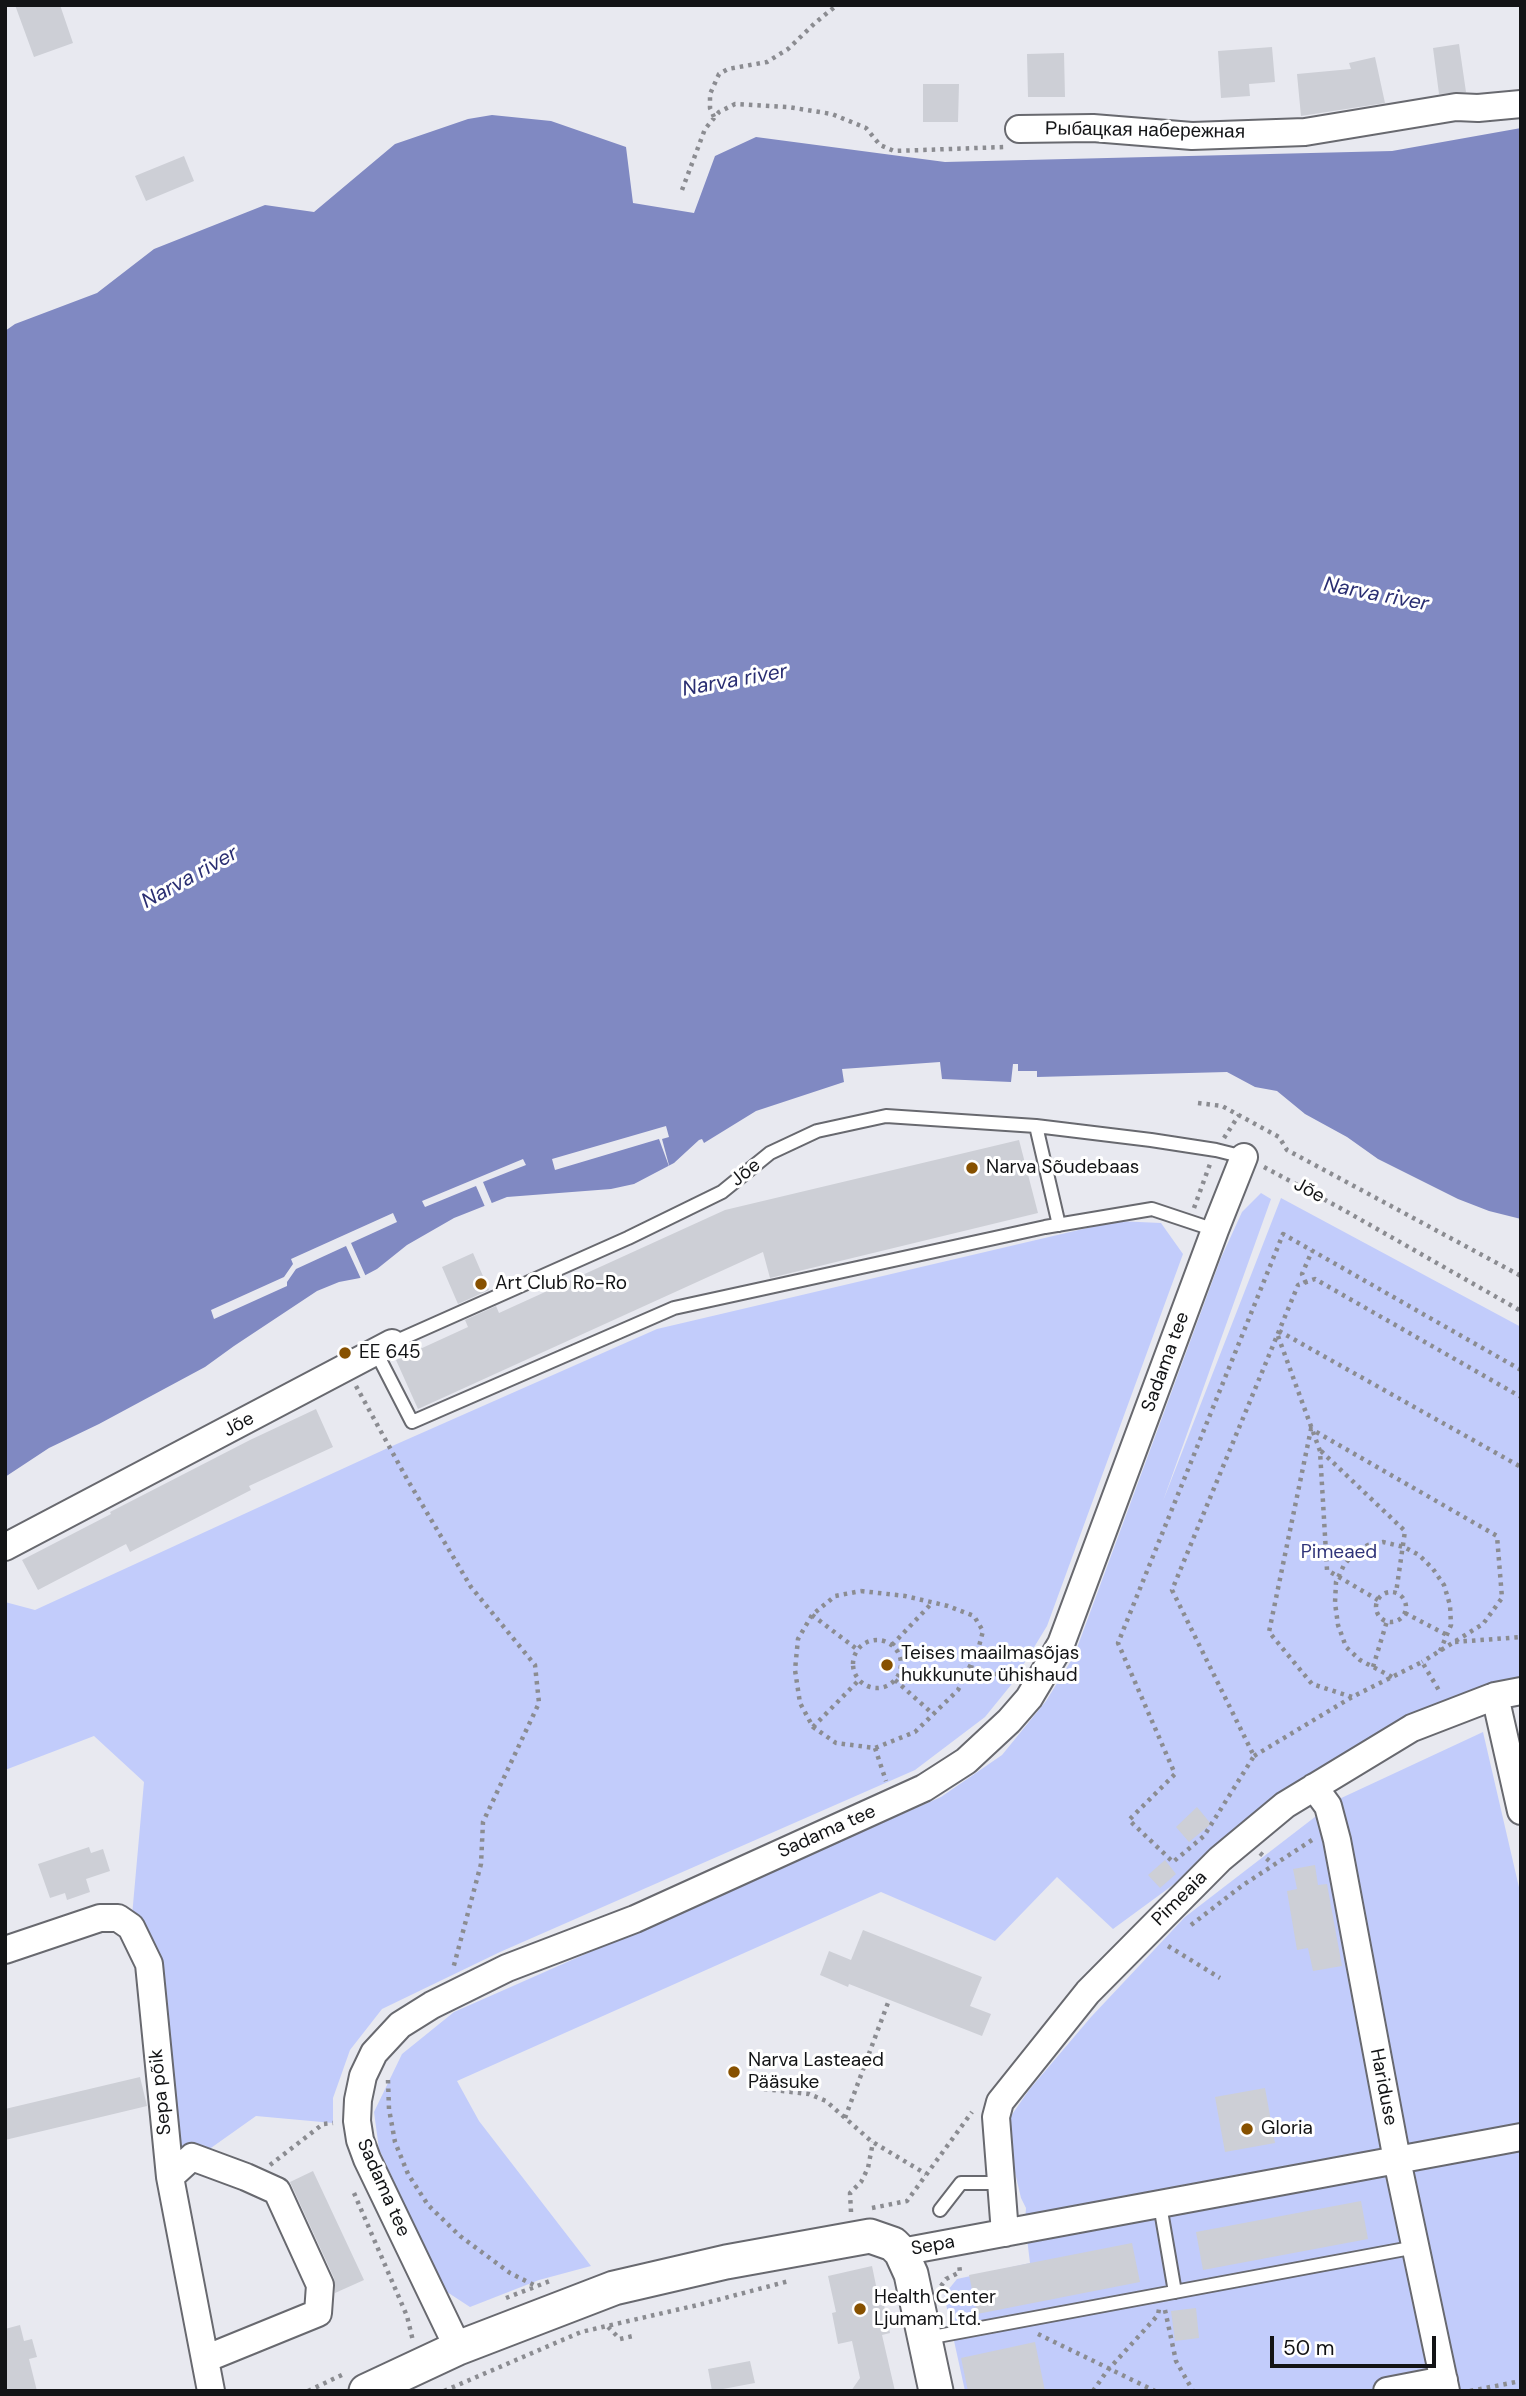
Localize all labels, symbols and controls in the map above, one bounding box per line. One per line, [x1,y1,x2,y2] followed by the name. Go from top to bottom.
[1045,118,1245,144] street label: Рыбацкая набережная
[1321,572,1431,618] water label: Narva river
[680,659,790,703] water label: Narva river
[137,841,243,915] water label: Narva river
[727,1154,765,1192] street label: Jõe
[986,1157,1139,1179] place label: Narva Sõudebaas
[964,1160,980,1176] marker: Narva Sõudebaas
[1290,1174,1328,1208] street label: Jõe
[495,1273,627,1295] place label: Art Club Ro-Ro
[473,1276,489,1292] marker: Art Club Ro-Ro
[1137,1309,1195,1415] street label: Sadama tee
[359,1342,421,1364] place label: EE 645
[337,1345,353,1361] marker: EE 645
[220,1408,258,1442] street label: Jõe
[1301,1542,1377,1564] park label: Pimeaed
[901,1643,1079,1687] place label: Teises maailmasõjas hukkunute ühishaud
[879,1657,895,1673] marker: Teises maailmasõjas hukkunute ühishaud
[775,1800,879,1864] street label: Sadama tee
[1148,1867,1212,1931] street label: Pimeaia
[1364,2047,1402,2127] street label: Hariduse
[145,2048,177,2136] street label: Sepa põik
[748,2050,884,2094] place label: Narva Lasteaed Pääsuke
[726,2064,742,2080] marker: Narva Lasteaed Pääsuke
[1261,2118,1313,2140] place label: Gloria
[1239,2121,1255,2137] marker: Gloria
[351,2136,415,2240] street label: Sadama tee
[909,2231,957,2261] street label: Sepa
[874,2287,996,2331] place label: Health Center Ljumam Ltd.
[852,2301,868,2317] marker: Health Center Ljumam Ltd.
[1274,2322,1440,2366] scale bar
[1283,2334,1334,2362] text: 50 m

